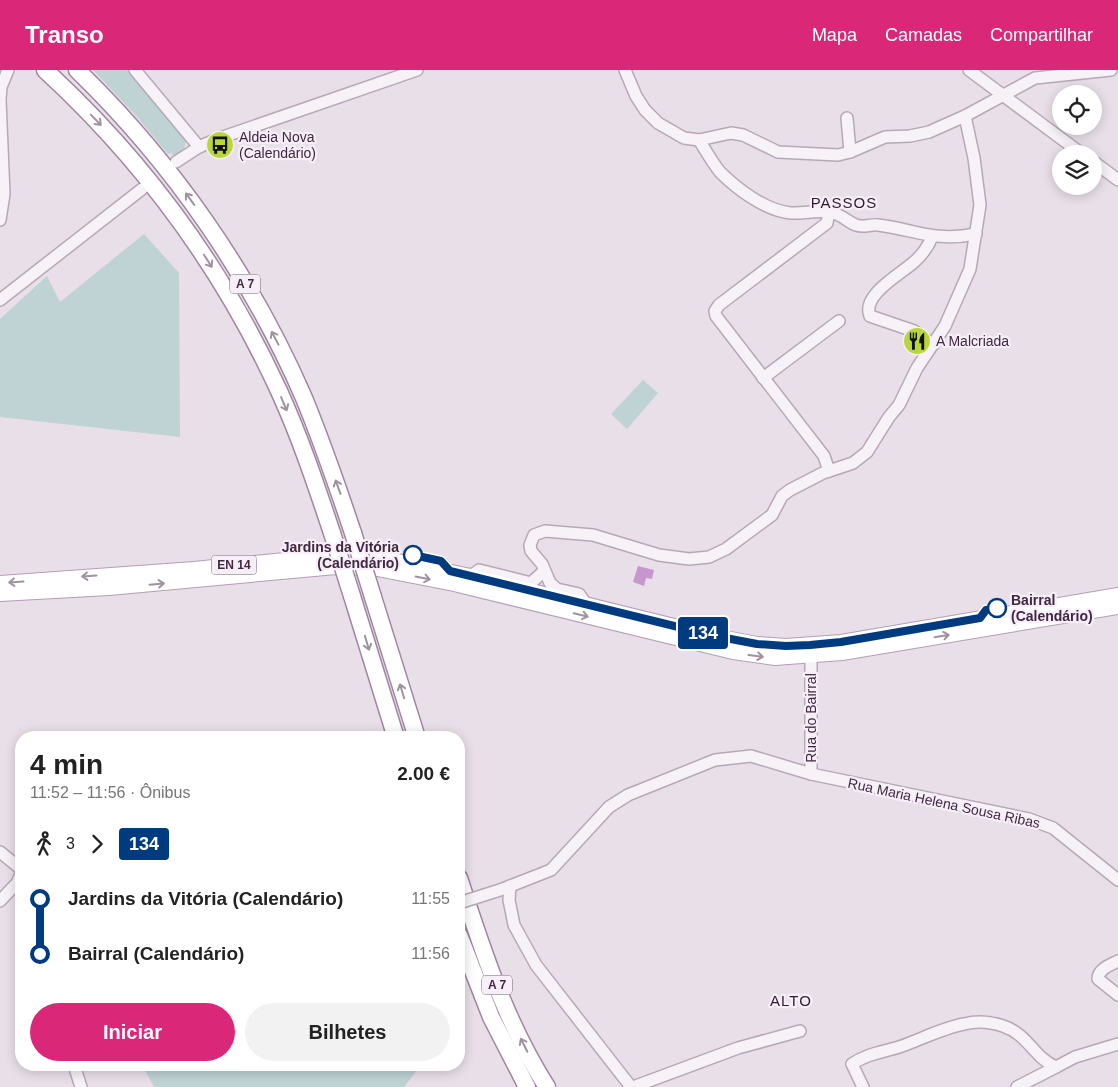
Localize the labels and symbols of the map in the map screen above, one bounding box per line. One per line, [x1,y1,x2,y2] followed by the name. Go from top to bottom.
[90,114,102,127] one-way arrow
[239,129,316,161] place label: Aldeia Nova (Calendário)
[205,130,235,160] bus stop icon: Aldeia Nova (Calendário)
[185,192,195,206] one-way arrow
[811,194,877,211] district label: PASSOS
[203,253,213,267] one-way arrow
[230,274,260,293] road number: A 7
[902,326,932,356] restaurant icon: A Malcriada
[270,330,280,345] one-way arrow
[936,333,1009,349] place label: A Malcriada
[280,396,290,411] one-way arrow
[332,479,342,495] one-way arrow
[282,539,399,571] place label: Jardins da Vitória (Calendário)
[403,545,423,565] marker: Jardins da Vitória (Calendário)
[212,556,256,574] road number: EN 14
[82,572,98,581] one-way arrow
[414,574,430,583] one-way arrow
[9,577,25,586] one-way arrow
[149,579,165,589] one-way arrow
[1011,592,1093,624] place label: Bairral (Calendário)
[987,598,1007,618] marker: Bairral (Calendário)
[572,611,588,620] one-way arrow
[674,617,732,649] line badge: 134
[934,631,950,641] one-way arrow
[362,635,372,651] one-way arrow
[748,651,764,661] one-way arrow
[803,673,819,763] street label: Rua do Bairral
[397,683,407,699] one-way arrow
[846,775,1042,831] street label: Rua Maria Helena Sousa Ribas
[482,976,512,994] road number: A 7
[770,992,812,1009] district label: ALTO
[519,1037,529,1052] one-way arrow

